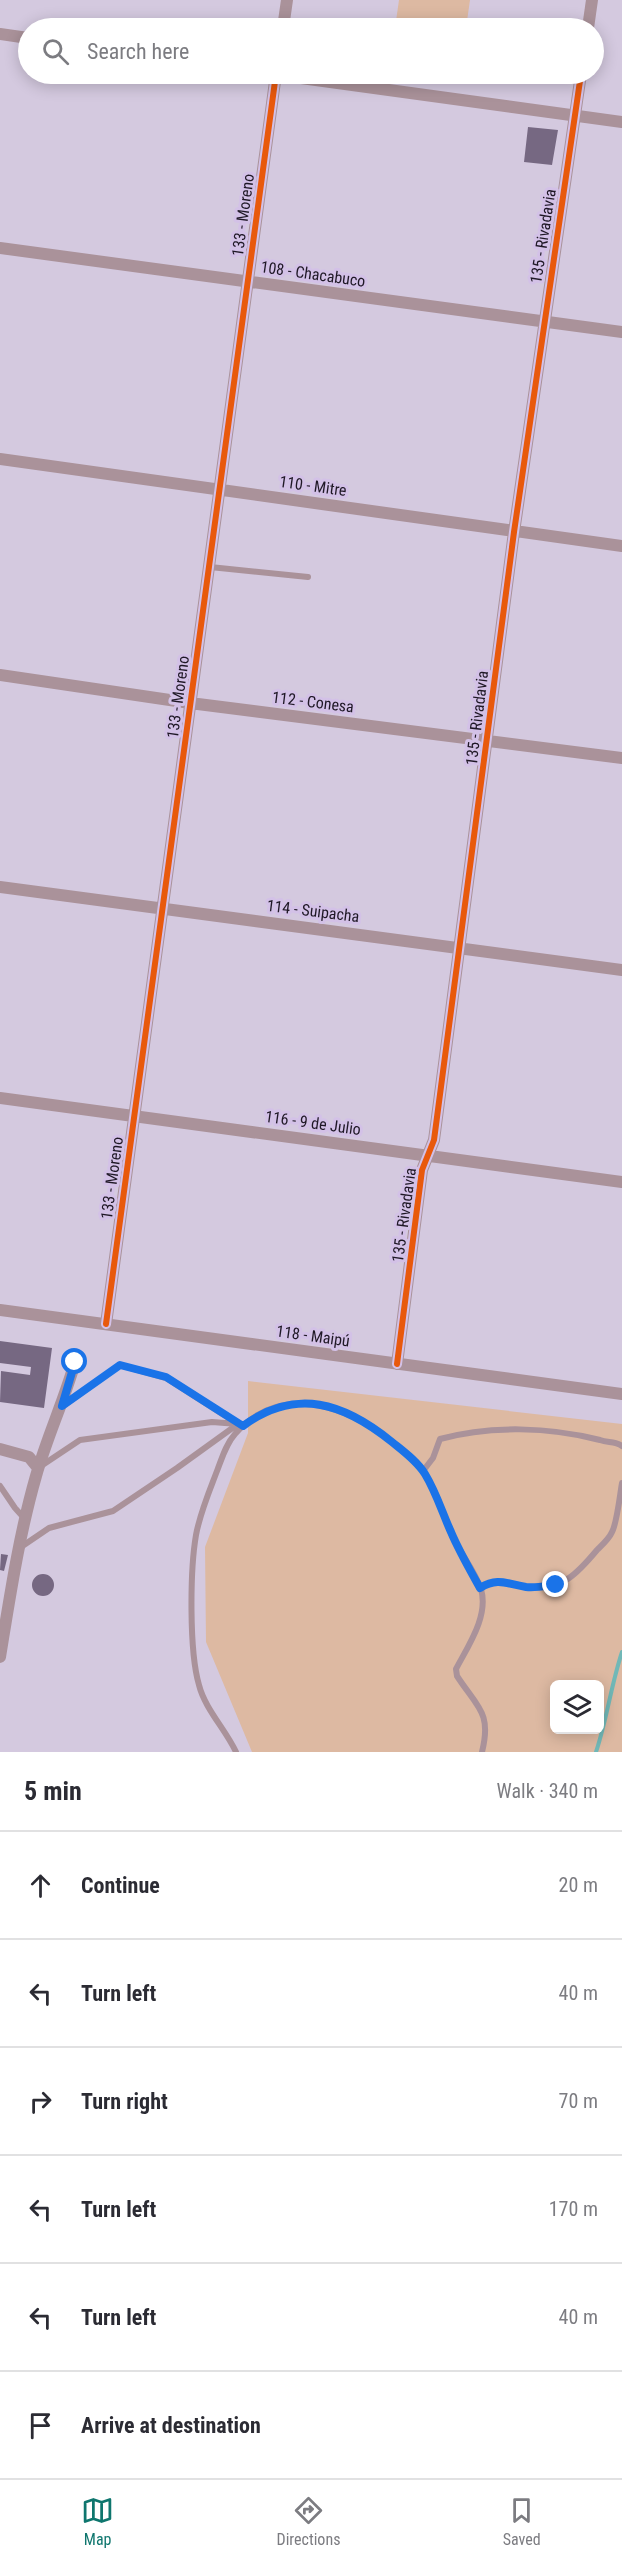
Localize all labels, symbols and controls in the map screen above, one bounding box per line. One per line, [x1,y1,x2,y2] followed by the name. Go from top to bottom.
[18,18,604,84] search box
[39,35,72,68] icon: search
[87,39,189,64] text: Search here
[228,173,258,257] street label: 133 - Moreno
[526,187,560,285] street label: 135 - Rivadavia
[259,257,367,291] street label: 108 - Chacabuco
[278,472,348,500] street label: 110 - Mitre
[163,655,193,739] street label: 133 - Moreno
[462,670,492,766] street label: 135 - Rivadavia
[271,688,355,716] street label: 112 - Conesa
[266,896,360,926] street label: 114 - Suipacha
[264,1107,362,1139] street label: 116 - 9 de Julio
[97,1136,127,1220] street label: 133 - Moreno
[388,1167,420,1263] street label: 135 - Rivadavia
[275,1321,351,1351] street label: 118 - Maipú
[61,1348,87,1374] route start
[542,1571,568,1597] route end
[550,1680,604,1734] map controls
[550,1680,604,1734] button: layers
[24,1776,82,1806] text: 5 min
[497,1779,598,1803] text: Walk · 340 m
[24,1869,57,1902] icon: ahead
[81,1873,160,1898] text: Continue
[559,1873,598,1897] text: 20 m
[24,1977,57,2010] icon: left
[81,1981,156,2006] text: Turn left
[559,1981,598,2005] text: 40 m
[24,2085,57,2118] icon: right
[81,2089,168,2114] text: Turn right
[559,2089,598,2113] text: 70 m
[24,2193,57,2226] icon: left
[81,2197,156,2222] text: Turn left
[549,2197,598,2221] text: 170 m
[24,2301,57,2334] icon: left
[81,2305,156,2330] text: Turn left
[559,2305,598,2329] text: 40 m
[24,2409,57,2442] icon: arrive
[81,2413,261,2438] text: Arrive at destination
[81,2494,114,2549] tab: Map
[277,2494,340,2549] tab: Directions
[503,2494,541,2549] tab: Saved

